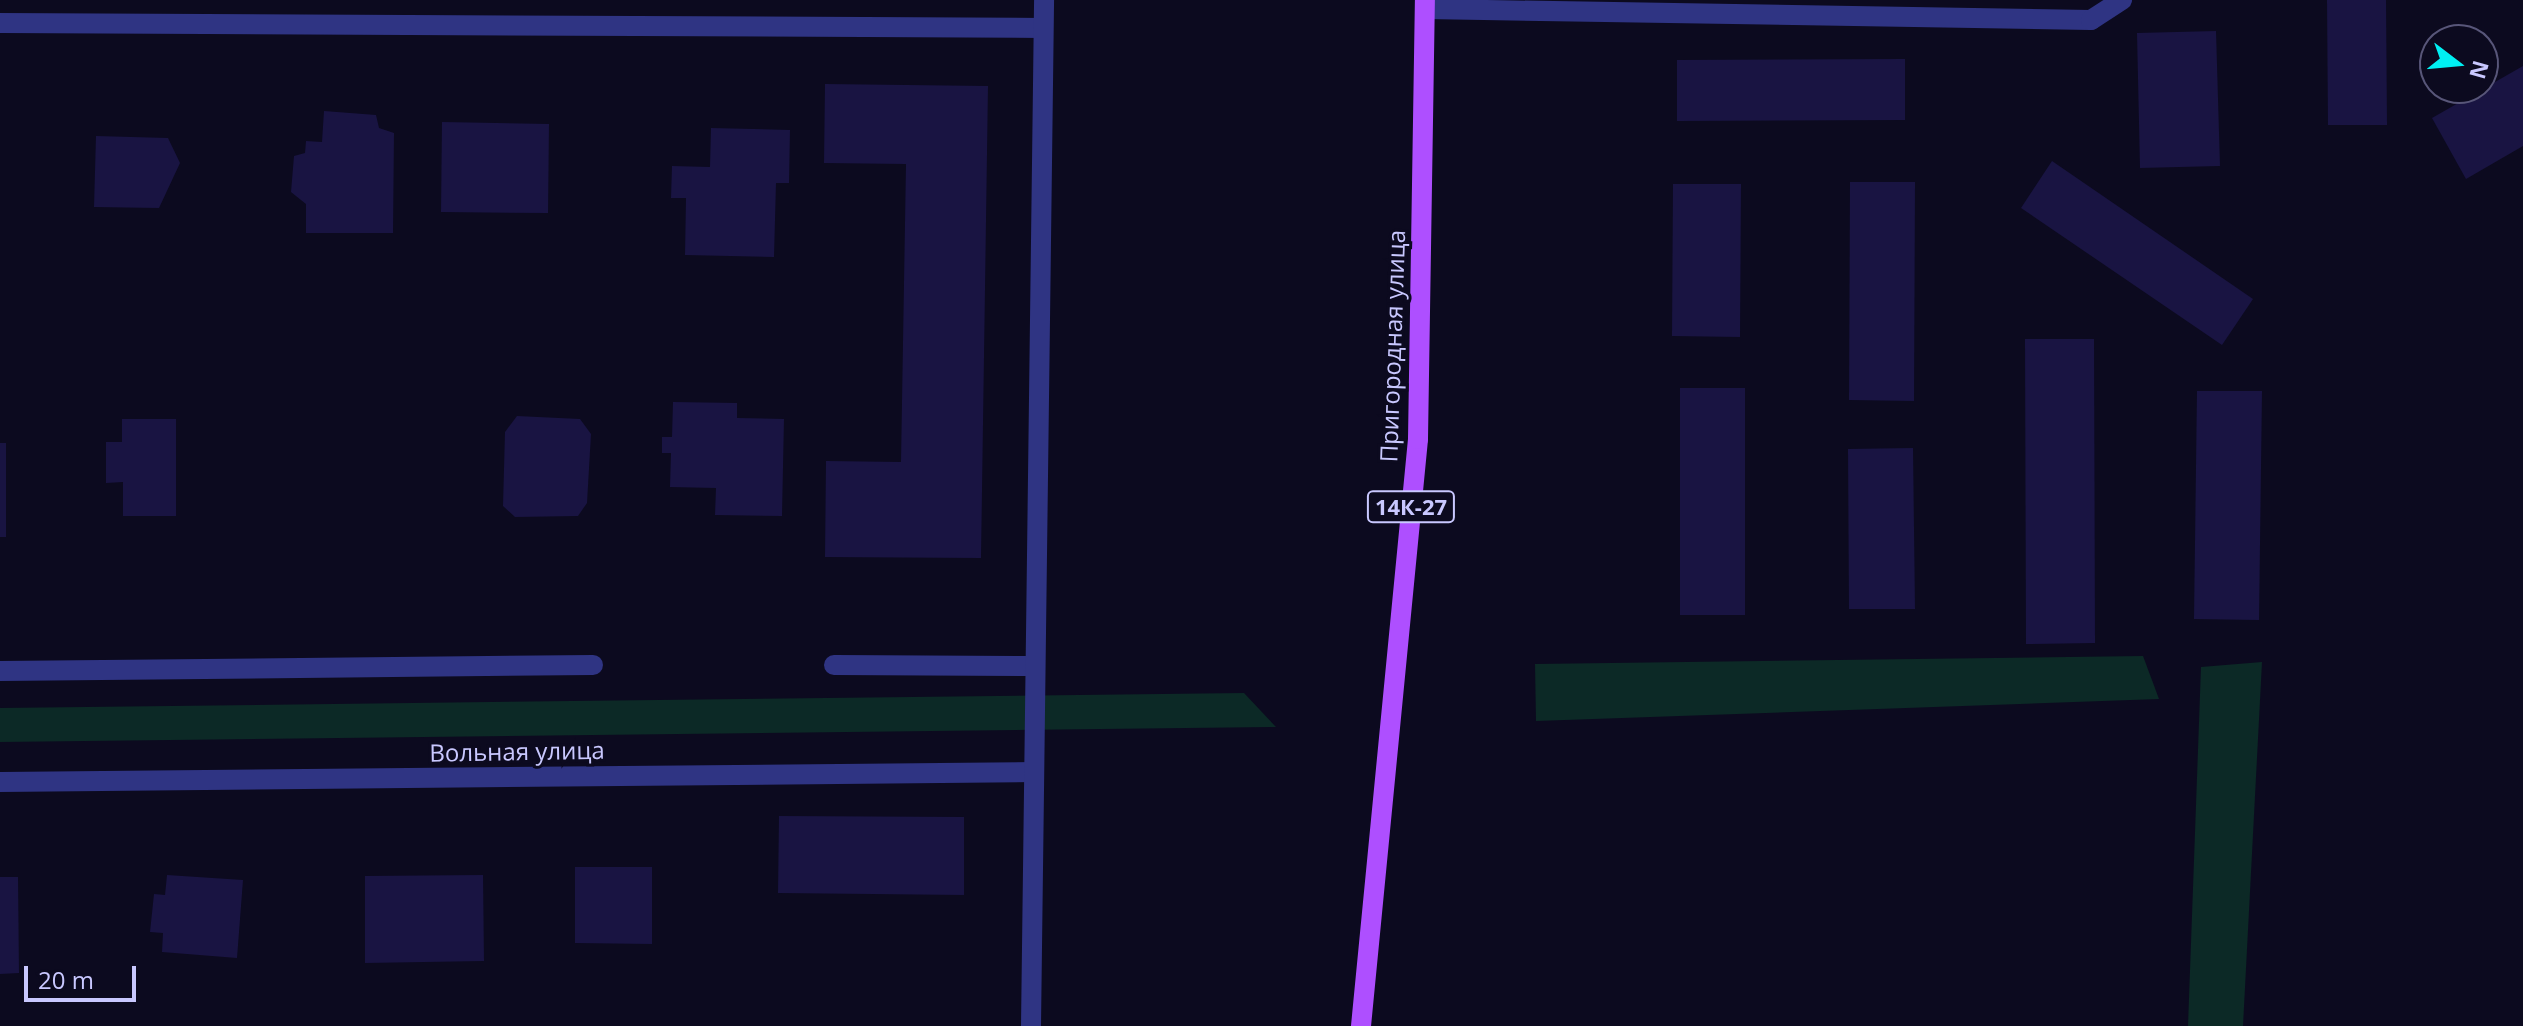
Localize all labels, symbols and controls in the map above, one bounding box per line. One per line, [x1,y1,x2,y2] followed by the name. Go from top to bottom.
[2419,24,2499,104] north arrow
[2463,57,2497,83] text: N
[1374,229,1410,463] street label: Пригородная улица
[1365,489,1457,525] road number: 14К-27
[429,735,605,767] street label: Вольная улица
[28,950,140,1000] scale bar
[38,963,94,996] text: 20 m

